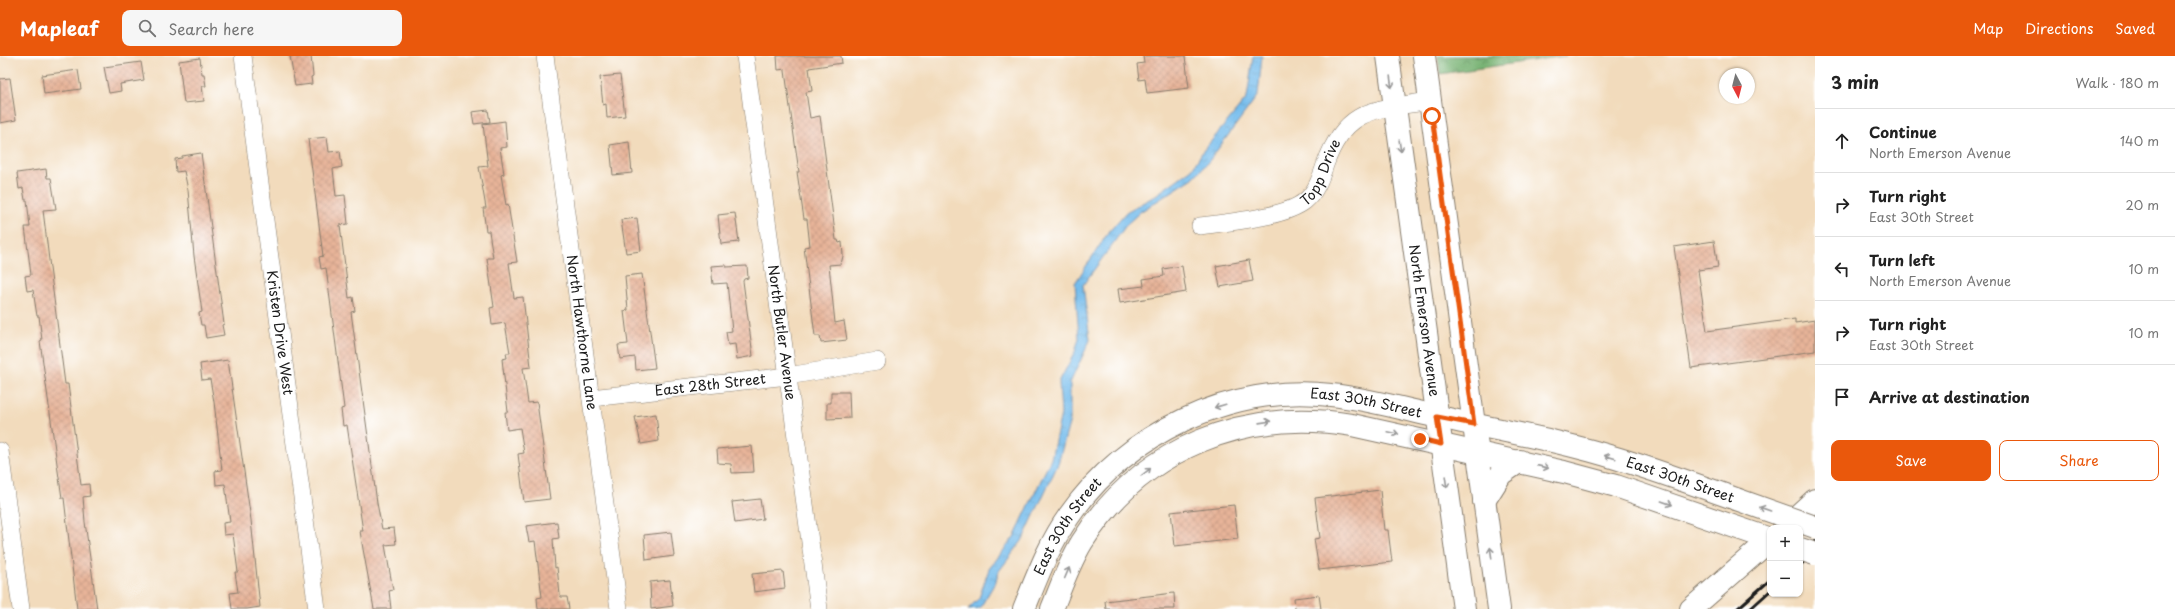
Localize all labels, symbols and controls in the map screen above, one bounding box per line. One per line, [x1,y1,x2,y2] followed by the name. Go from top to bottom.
[122,10,402,46] search box
[20,14,98,42] text: Mapleaf
[136,17,158,39] icon: search
[168,17,254,40] text: Search here
[1973,18,2003,39] text: Map
[2025,18,2093,39] text: Directions
[2115,18,2155,39] text: Saved
[1719,68,1755,104] north arrow
[1831,69,1879,95] text: 3 min
[2076,73,2159,92] text: Walk · 180 m
[1387,75,1395,88] one-way arrow
[1423,107,1441,125] route start
[1869,120,1937,143] text: Continue
[1831,130,1853,152] icon: ahead
[2120,131,2159,150] text: 140 m
[1296,134,1345,211] street label: Topp Drive
[1396,139,1404,152] one-way arrow
[1869,143,2011,162] text: North Emerson Avenue
[1869,184,1946,207] text: Turn right
[1831,194,1853,216] icon: right
[2125,195,2159,214] text: 20 m
[1869,207,1974,226] text: East 30th Street
[1404,243,1446,398] street label: North Emerson Avenue
[1869,248,1935,271] text: Turn left
[562,253,603,412] street label: North Hawthorne Lane
[1831,258,1853,280] icon: left
[2129,259,2159,278] text: 10 m
[763,263,802,402] street label: North Butler Avenue
[262,269,299,397] street label: Kristen Drive West
[1869,271,2011,290] text: North Emerson Avenue
[1869,312,1946,335] text: Turn right
[1831,322,1853,344] icon: right
[2129,323,2159,342] text: 10 m
[1869,335,1974,354] text: East 30th Street
[654,368,767,401] street label: East 28th Street
[1310,382,1424,423] street label: East 30th Street
[1869,385,2030,408] text: Arrive at destination
[1831,386,1853,408] icon: arrive
[1213,403,1226,410] one-way arrow
[1258,418,1271,426] one-way arrow
[1387,430,1400,438] one-way arrow
[1411,430,1429,448] route end
[1831,440,1991,481] button: Save
[1999,440,2159,481] button: Share
[1624,451,1738,508] street label: East 30th Street
[1604,452,1617,460] one-way arrow
[1536,463,1549,471] one-way arrow
[1141,468,1152,476] one-way arrow
[1028,472,1106,578] street label: East 30th Street
[1442,475,1450,488] one-way arrow
[1661,500,1673,508] one-way arrow
[1759,505,1772,512] one-way arrow
[1767,525,1803,597] map controls
[1767,525,1803,561] button: +
[1487,546,1495,559] one-way arrow
[1767,561,1803,597] button: −
[1063,567,1071,579] one-way arrow

